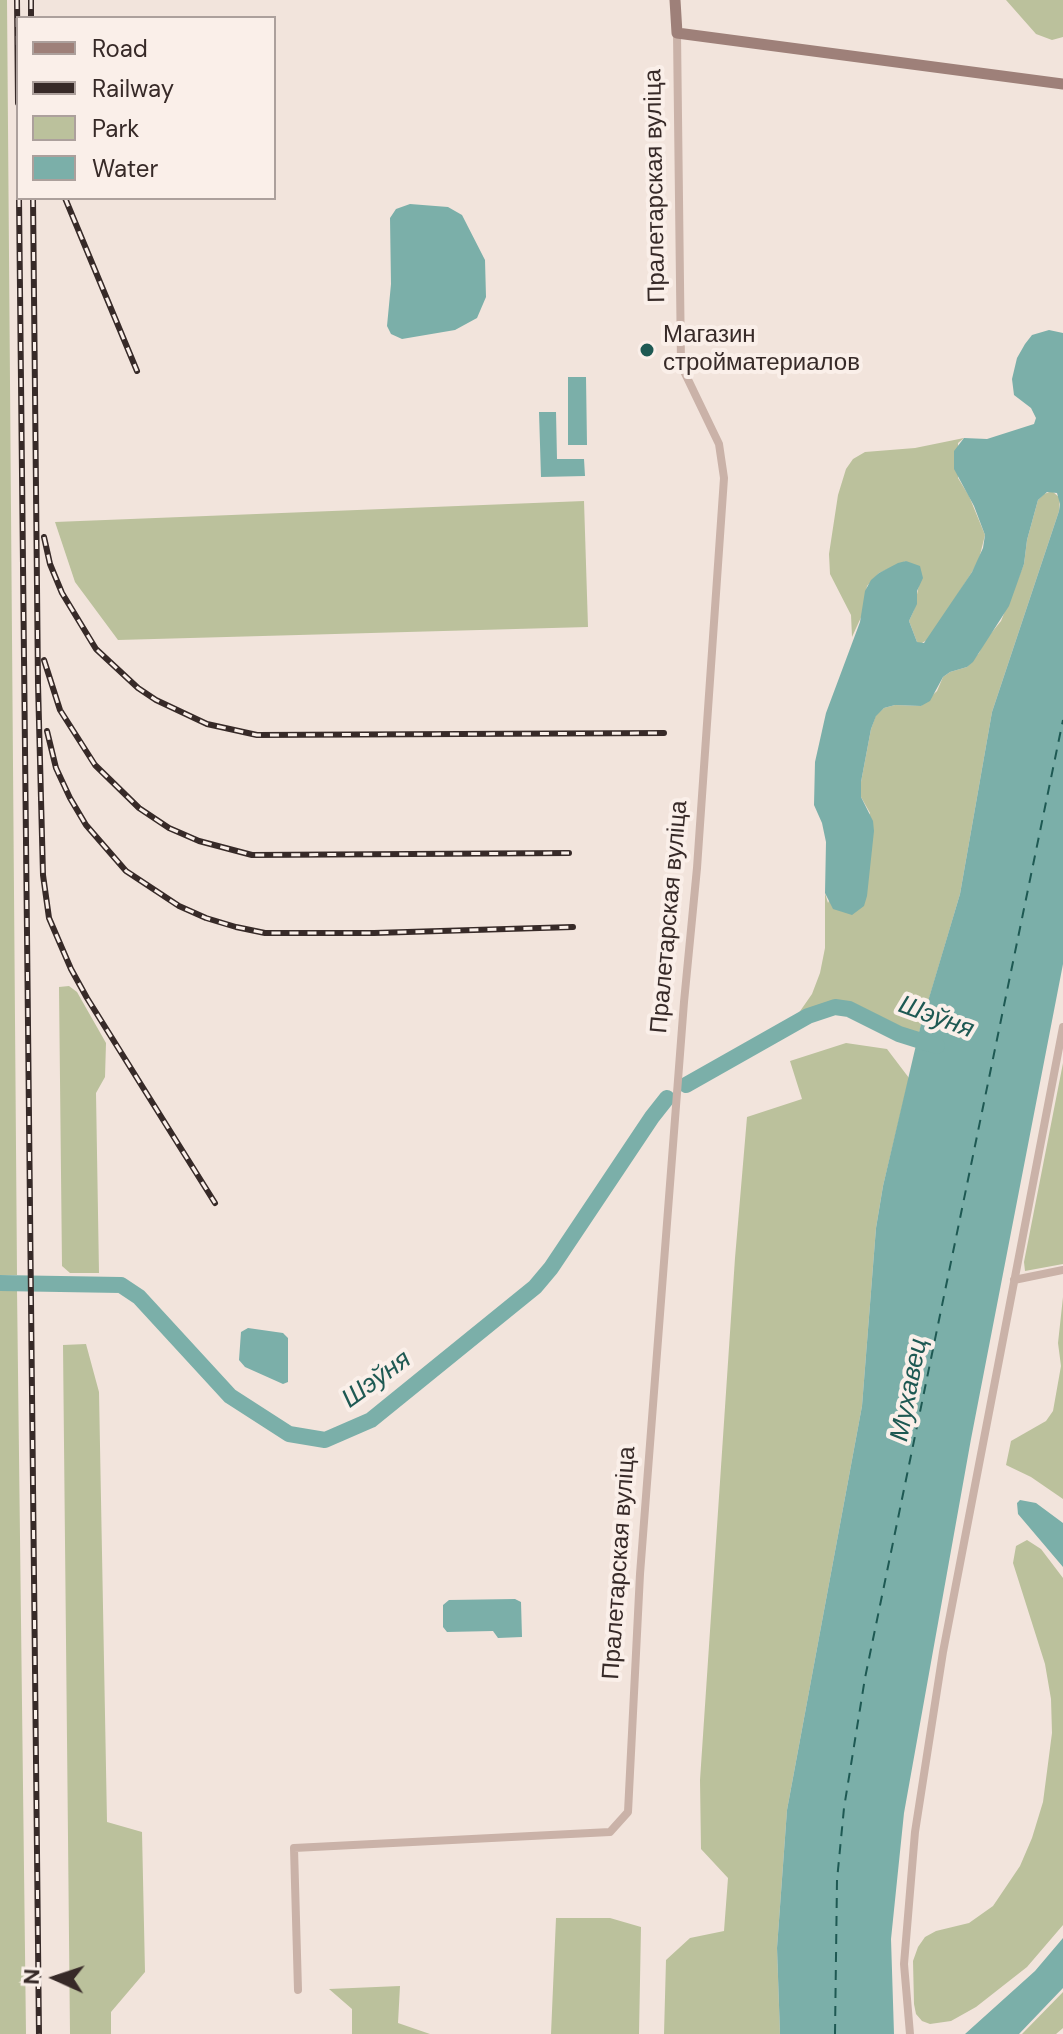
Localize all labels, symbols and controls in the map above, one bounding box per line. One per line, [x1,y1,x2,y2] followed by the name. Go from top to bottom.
[16,16,276,200] legend
[92,33,148,64] text: Road
[640,69,672,303] street label: Пралетарская вуліца
[92,73,174,104] text: Railway
[92,113,139,144] text: Park
[92,153,158,184] text: Water
[663,322,860,378] place label: Магазин стройматериалов
[638,341,656,359] marker: Магазин стройматериалов
[645,799,695,1035] street label: Пралетарская вуліца
[894,990,978,1046] water label: Шэўня
[885,1336,935,1444] water label: Мухавец
[336,1344,418,1416] water label: Шэўня
[597,1445,643,1681] street label: Пралетарская вуліца
[16,1938,96,2018] north arrow
[17,1968,46,1985] text: N

